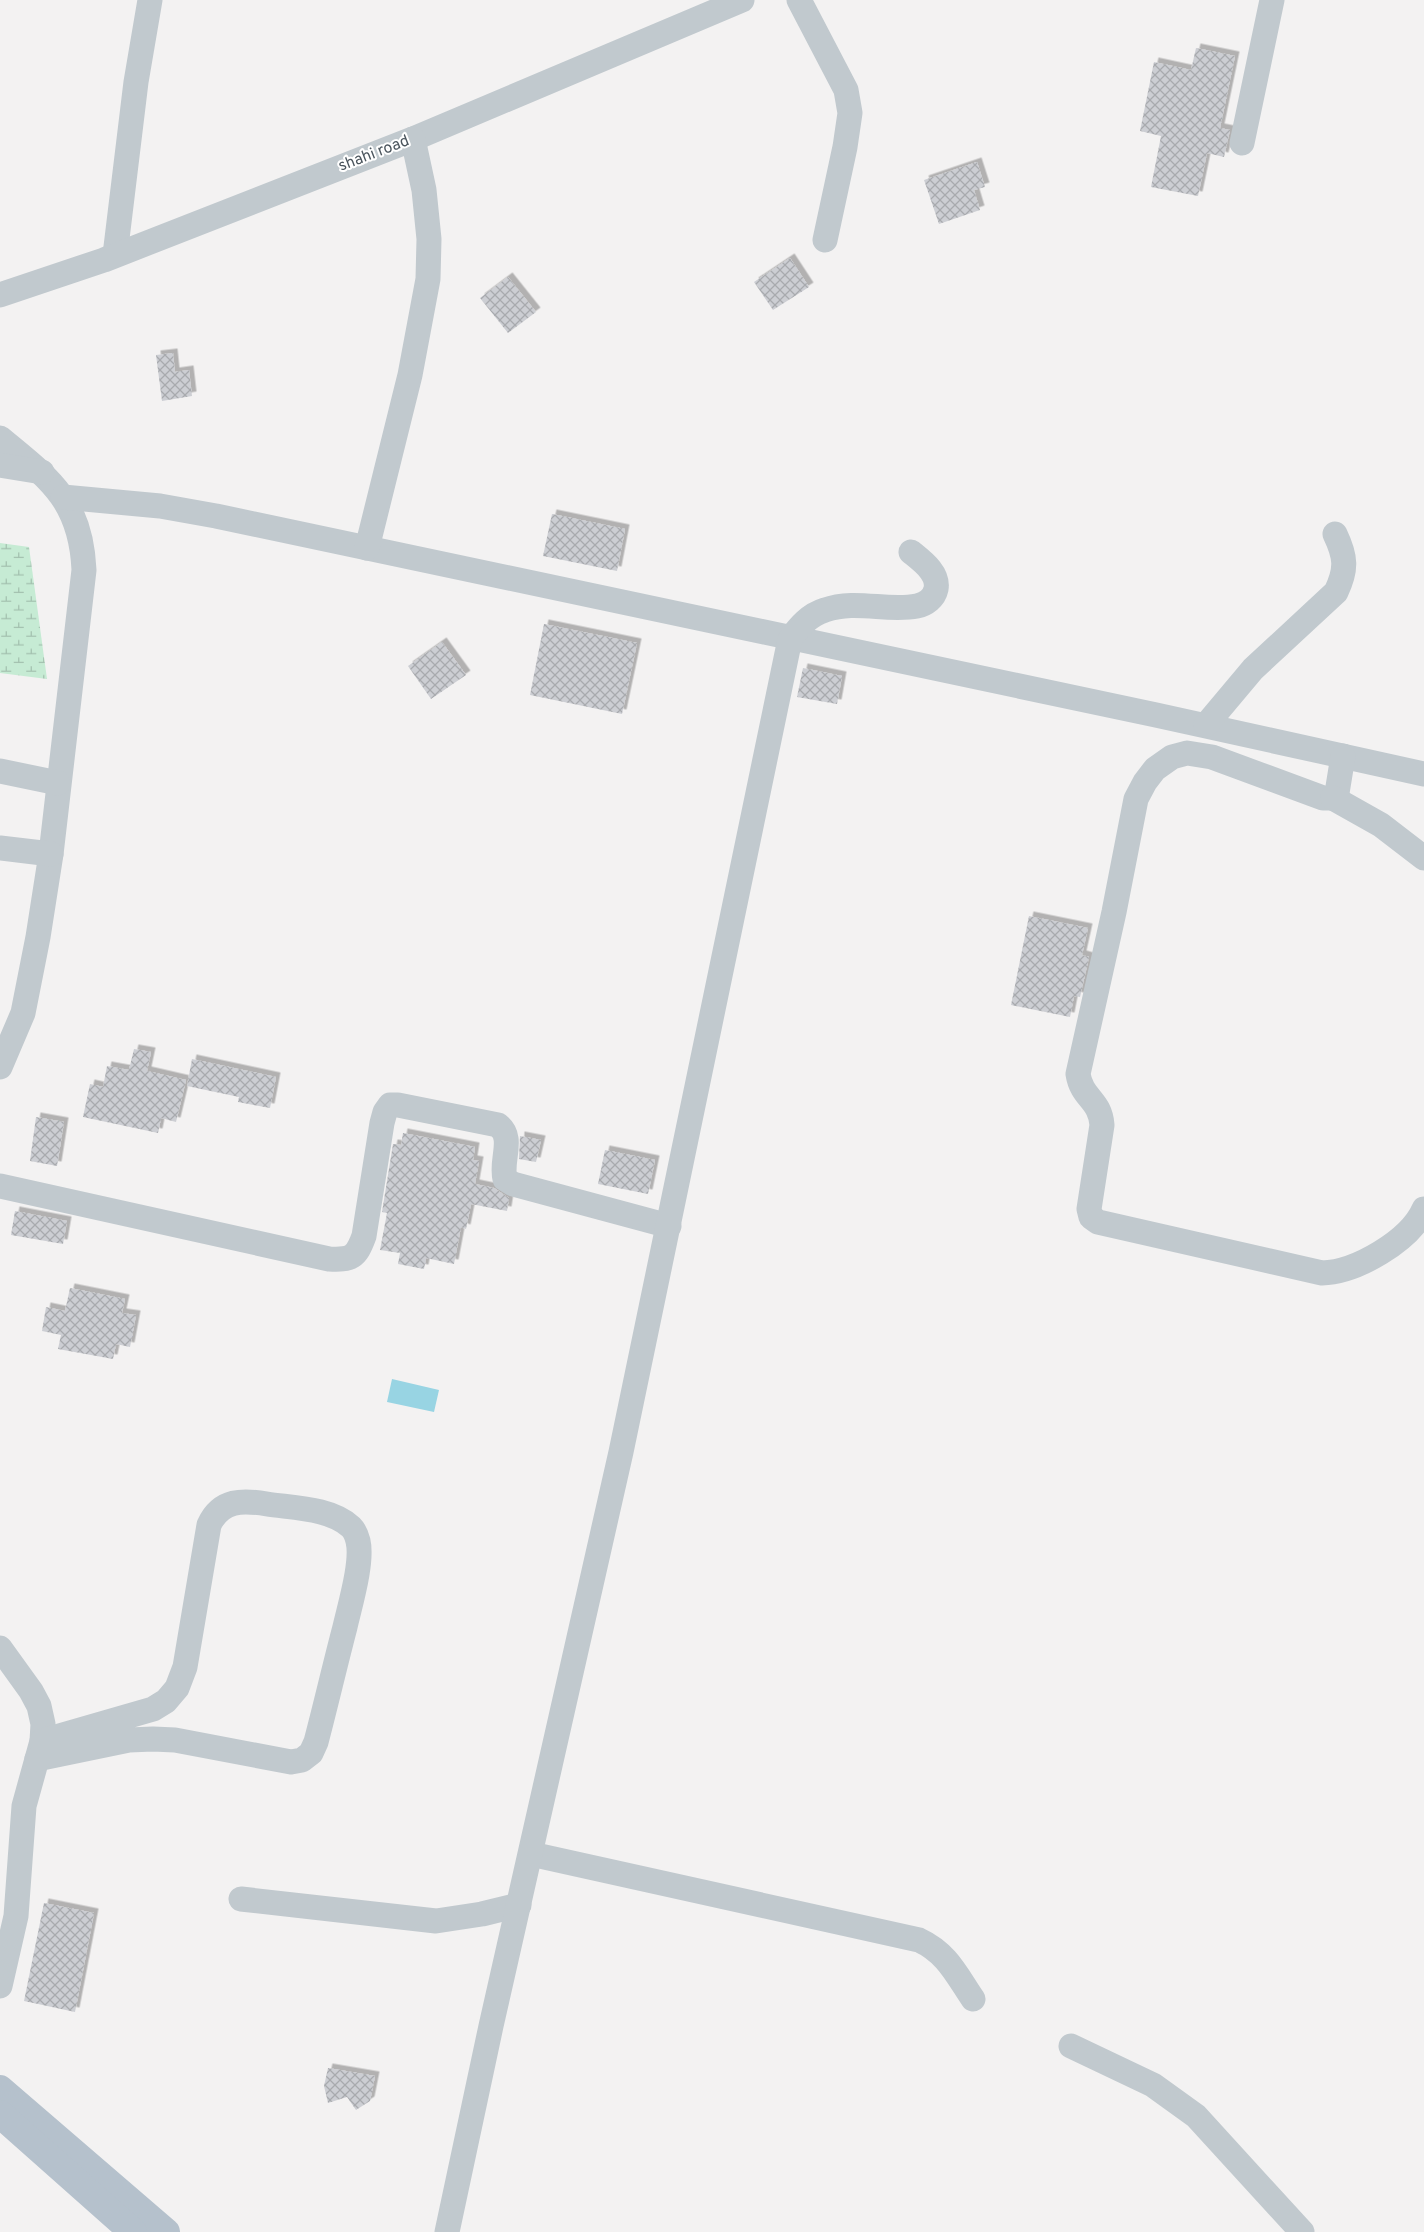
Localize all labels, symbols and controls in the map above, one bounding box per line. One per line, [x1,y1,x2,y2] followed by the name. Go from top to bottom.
[336,131,412,177] street label: shahi road

